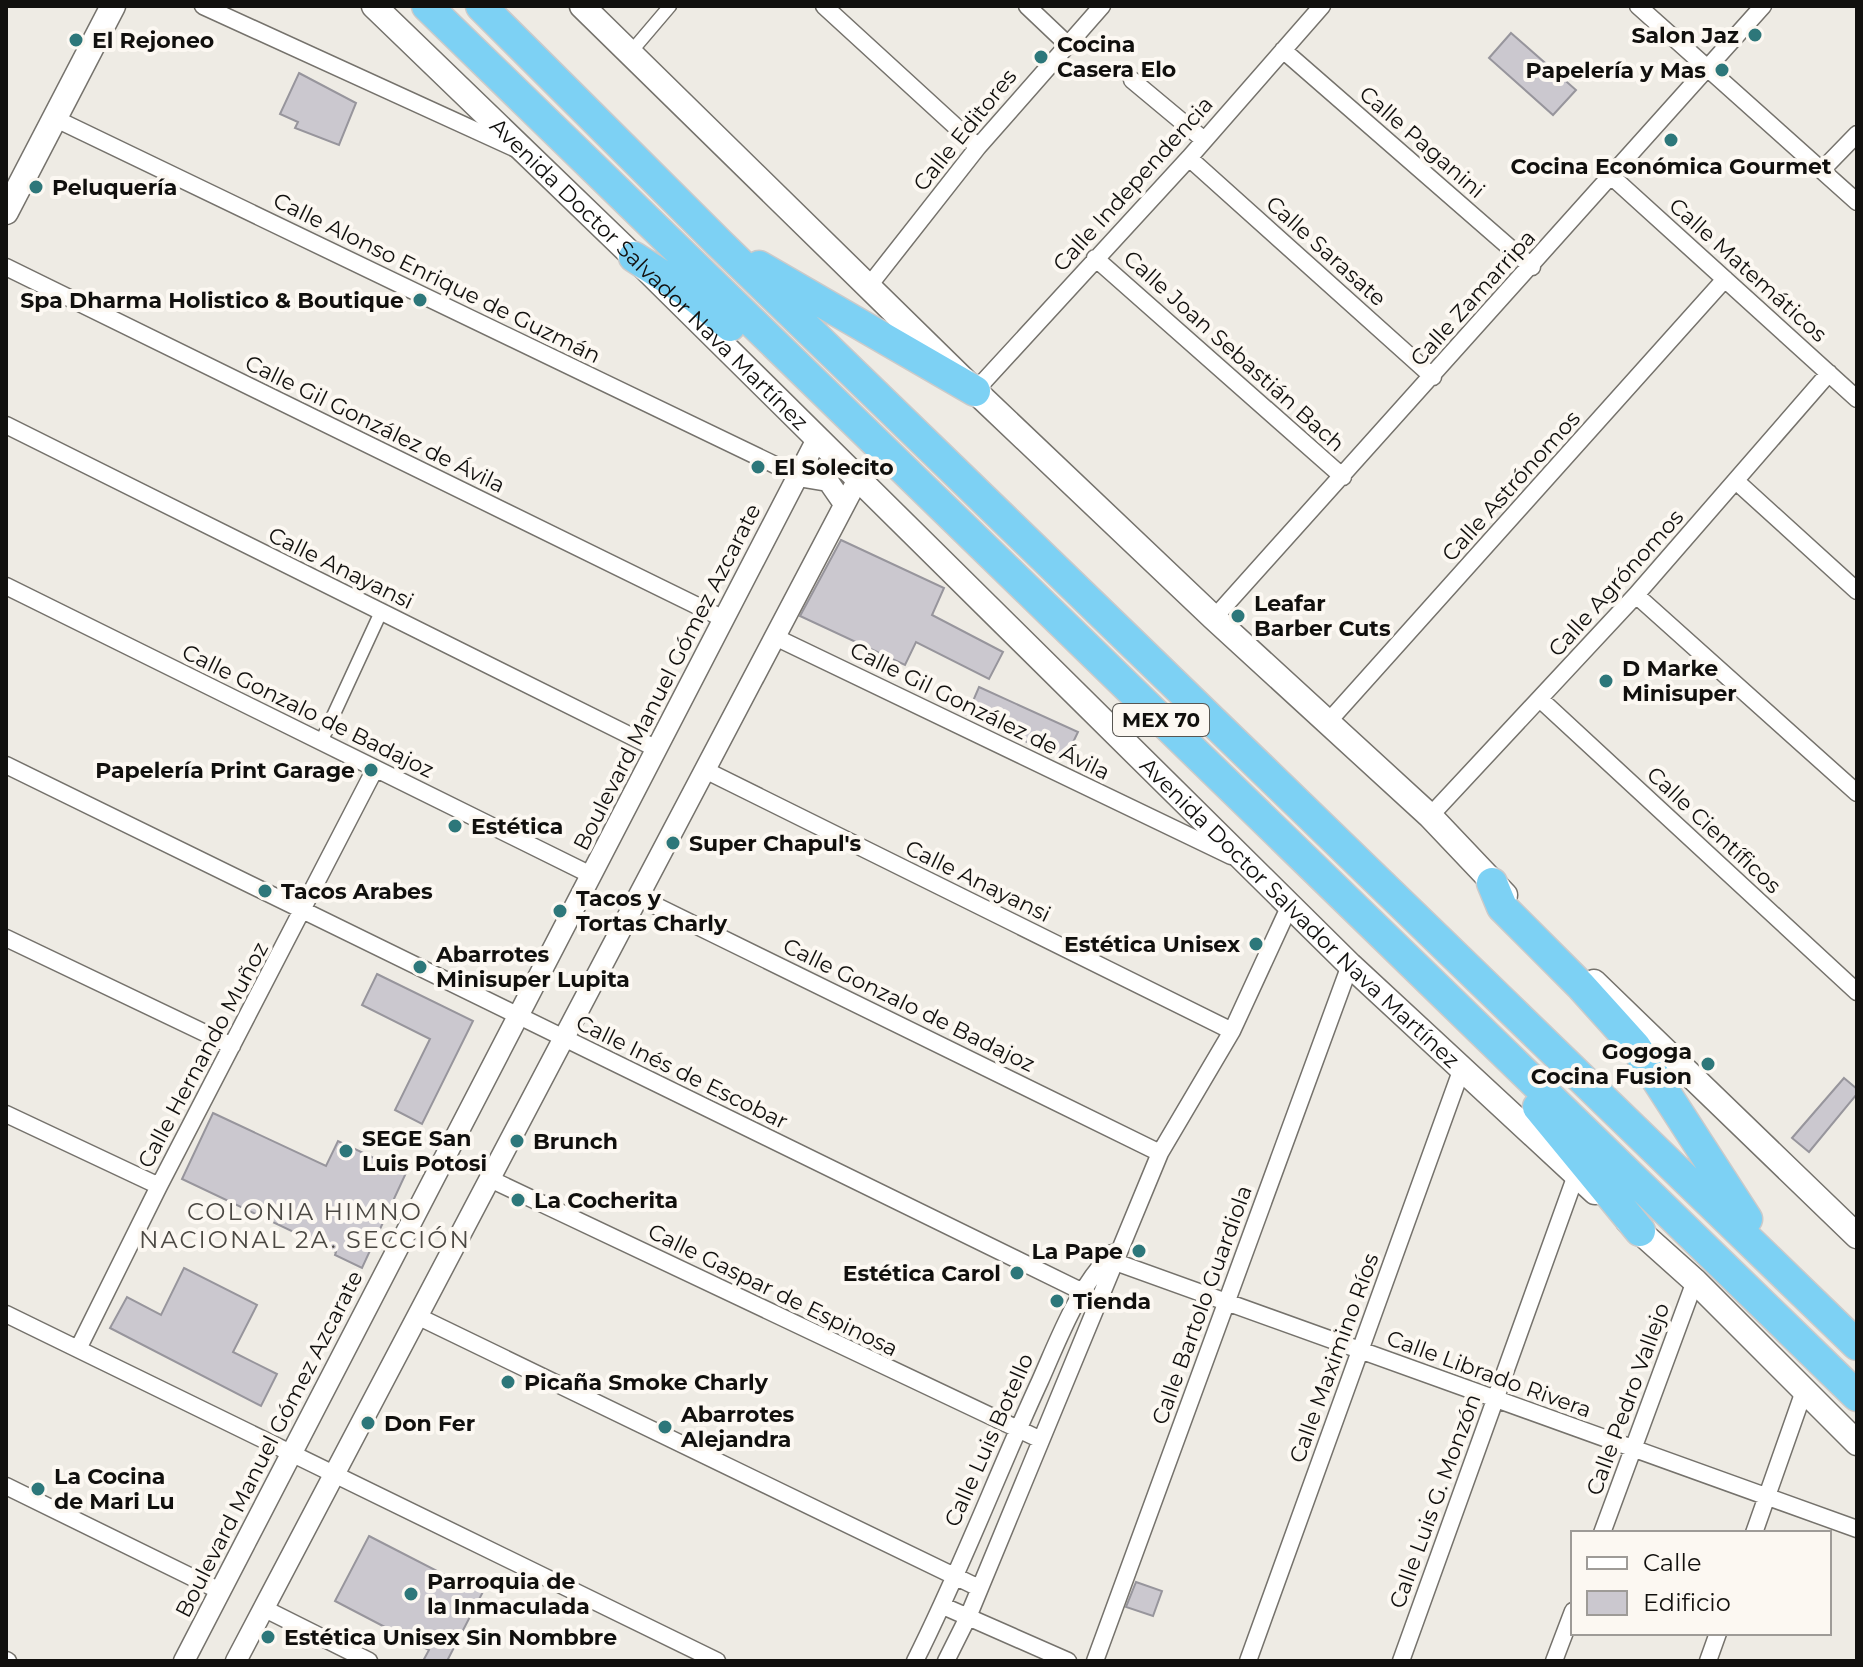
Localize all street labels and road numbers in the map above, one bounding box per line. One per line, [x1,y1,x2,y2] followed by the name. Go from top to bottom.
[908,63,1023,197] street label: Calle Editores
[1354,80,1490,204] street label: Calle Paganini
[1047,91,1219,277] street label: Calle Independencia
[485,112,814,435] street label: Avenida Doctor Salvador Nava Martínez
[269,187,605,369] street label: Calle Alonso Enrique de Guzmán
[1260,190,1392,312] street label: Calle Sarasate
[1664,192,1833,348] street label: Calle Matemáticos
[1405,224,1541,372] street label: Calle Zamarripa
[1118,245,1350,457] street label: Calle Joan Sebastián Bach
[241,349,509,499] street label: Calle Gil González de Ávila
[1436,405,1586,567] street label: Calle Astrónomos
[567,499,767,855] street label: Boulevard Manuel Gómez Azcarate
[1543,504,1689,662] street label: Calle Agrónomos
[264,521,418,615] street label: Calle Anayansi
[846,636,1114,786] street label: Calle Gil González de Ávila
[178,638,438,784] street label: Calle Gonzalo de Badajoz
[1113,704,1209,736] road number: MEX 70
[1135,752,1465,1073] street label: Avenida Doctor Salvador Nava Martínez
[1641,761,1787,899] street label: Calle Científicos
[901,834,1055,928] street label: Calle Anayansi
[779,932,1039,1078] street label: Calle Gonzalo de Badajoz
[132,937,274,1173] street label: Calle Hernando Muñoz
[572,1009,792,1135] street label: Calle Inés de Escobar
[1146,1182,1258,1428] street label: Calle Bartolo Guardiola
[644,1218,902,1362] street label: Calle Gaspar de Espinosa
[1284,1249,1385,1466] street label: Calle Maximino Ríos
[169,1266,369,1622] street label: Boulevard Manuel Gómez Azcarate
[1581,1299,1675,1499] street label: Calle Pedro Vallejo
[1383,1324,1595,1424] street label: Calle Librado Rivera
[939,1349,1039,1531] street label: Calle Luis Botello
[1384,1390,1486,1612] street label: Calle Luis G. Monzón

